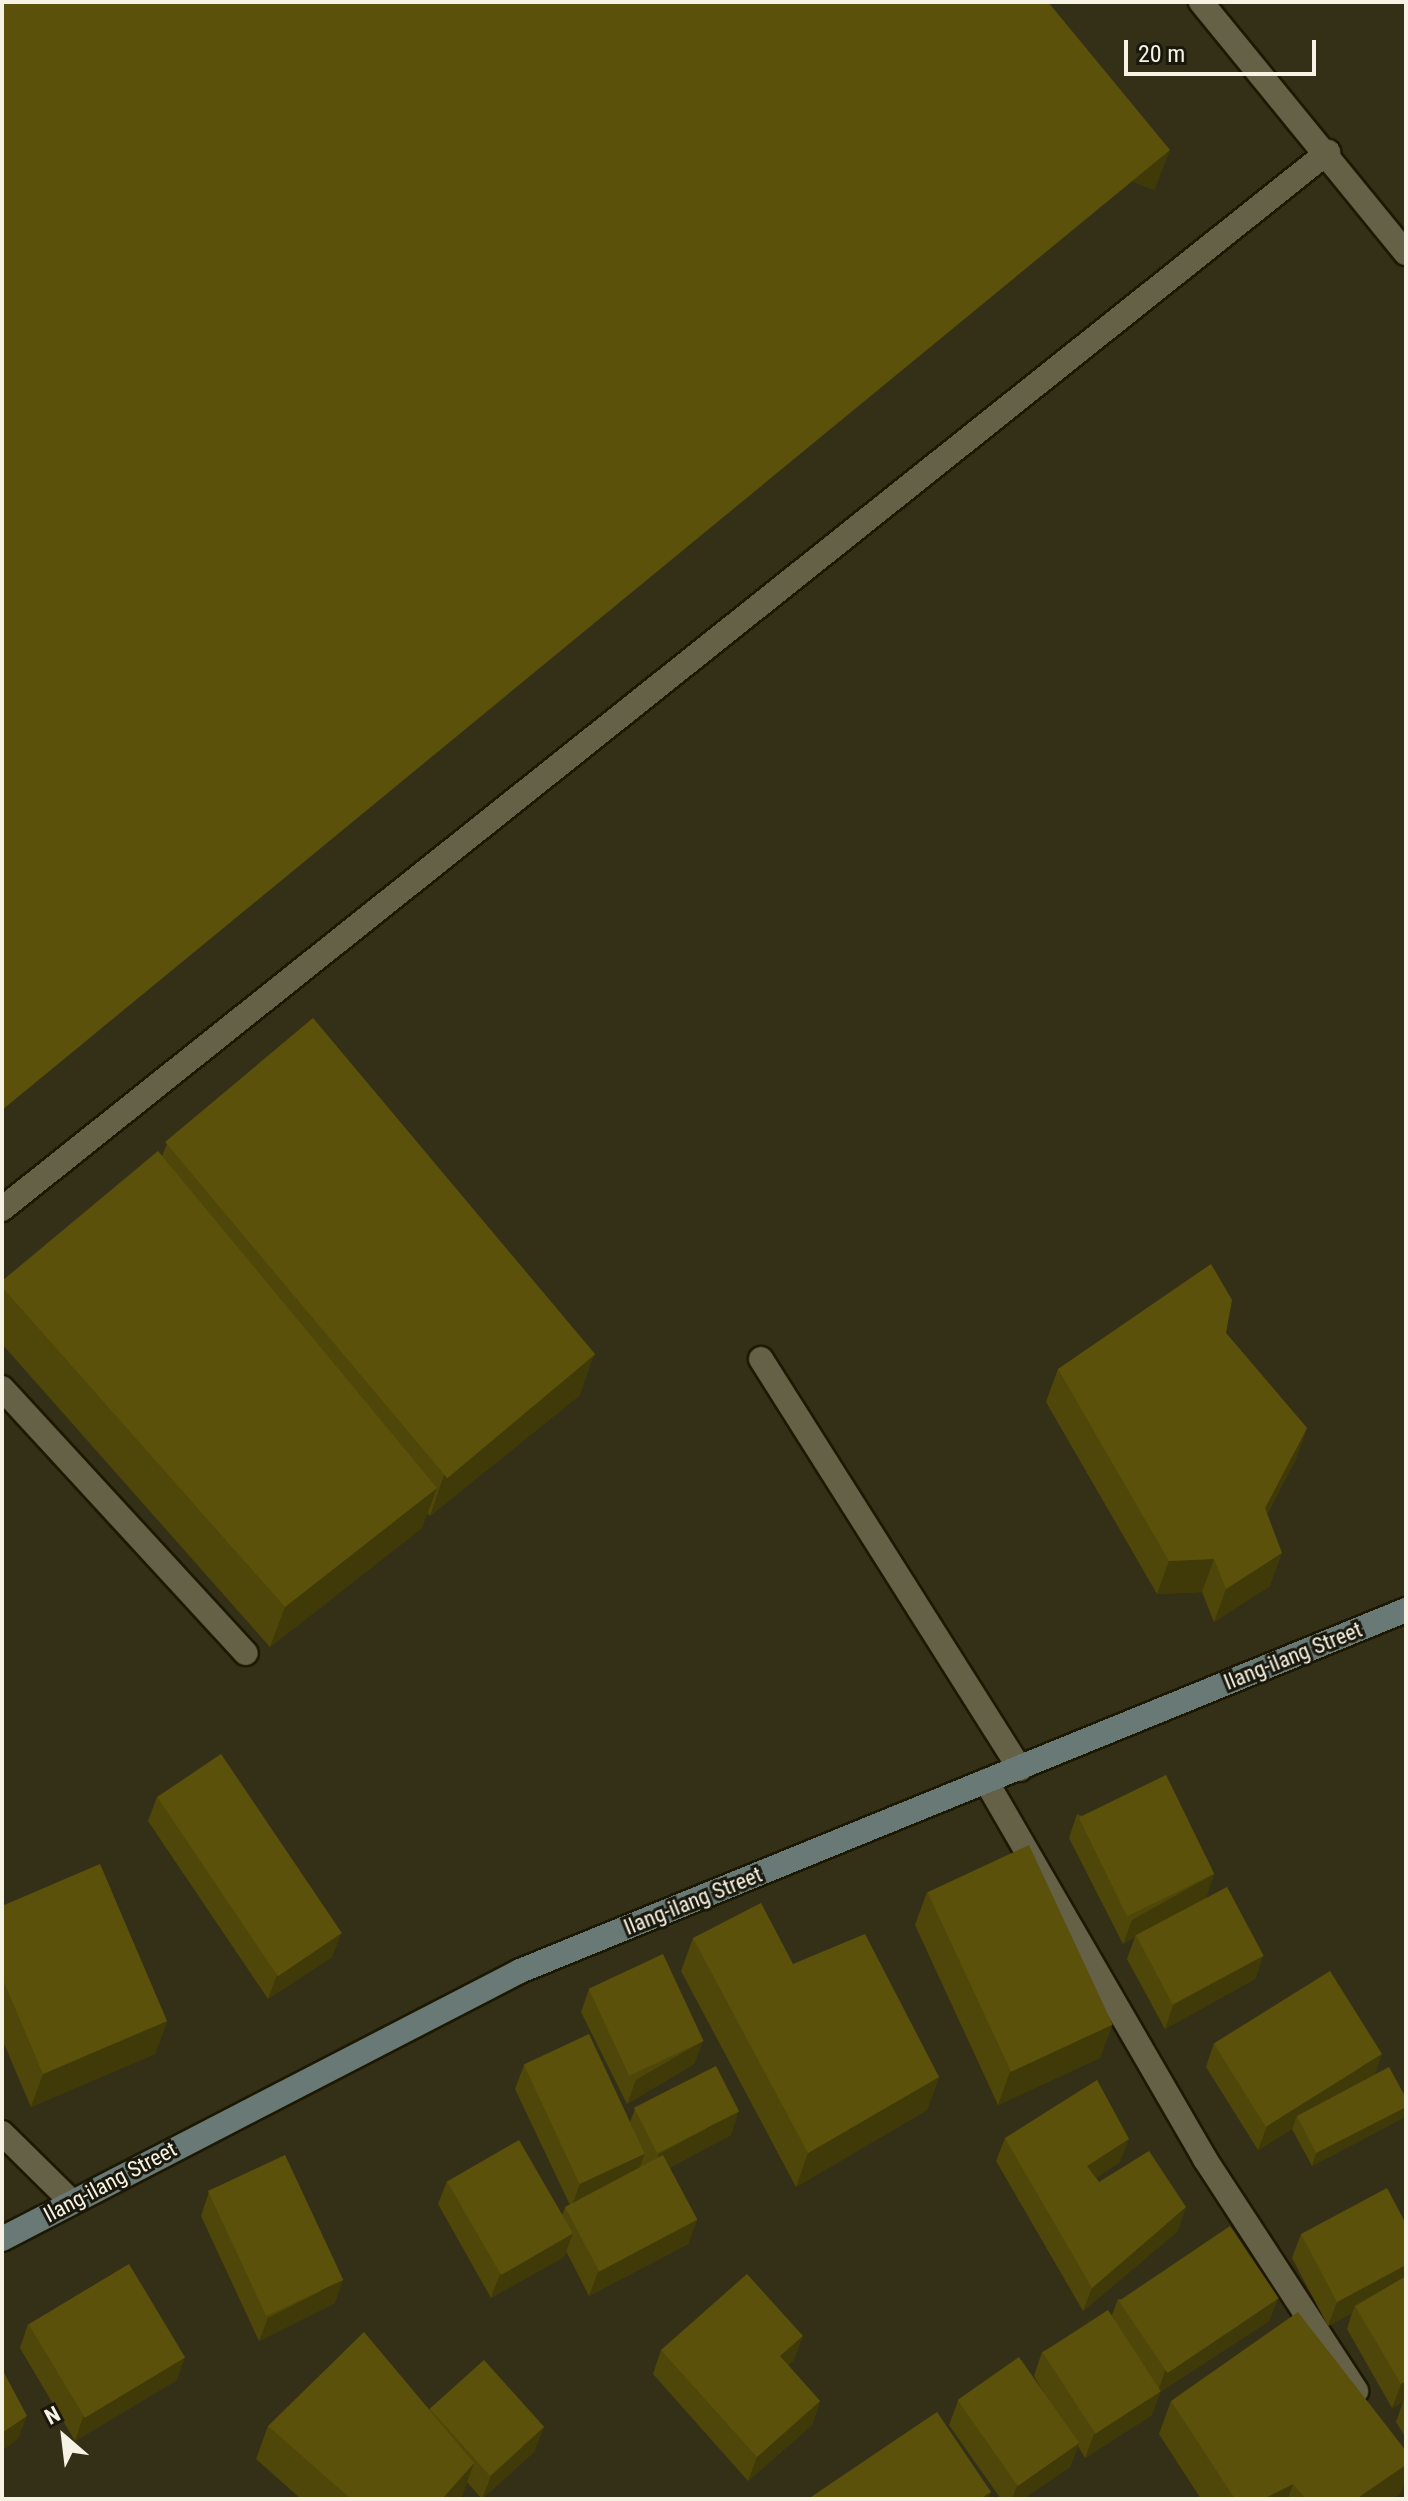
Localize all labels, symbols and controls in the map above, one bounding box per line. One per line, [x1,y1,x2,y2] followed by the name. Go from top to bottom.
[1128,24,1320,74] scale bar
[1138,40,1185,68] text: 20 m
[1220,1616,1366,1696] street label: Ilang-ilang Street
[620,1861,766,1941] street label: Ilang-ilang Street
[39,2136,181,2228] street label: Ilang-ilang Street
[24,2397,104,2477] north arrow
[41,2401,64,2430] text: N

